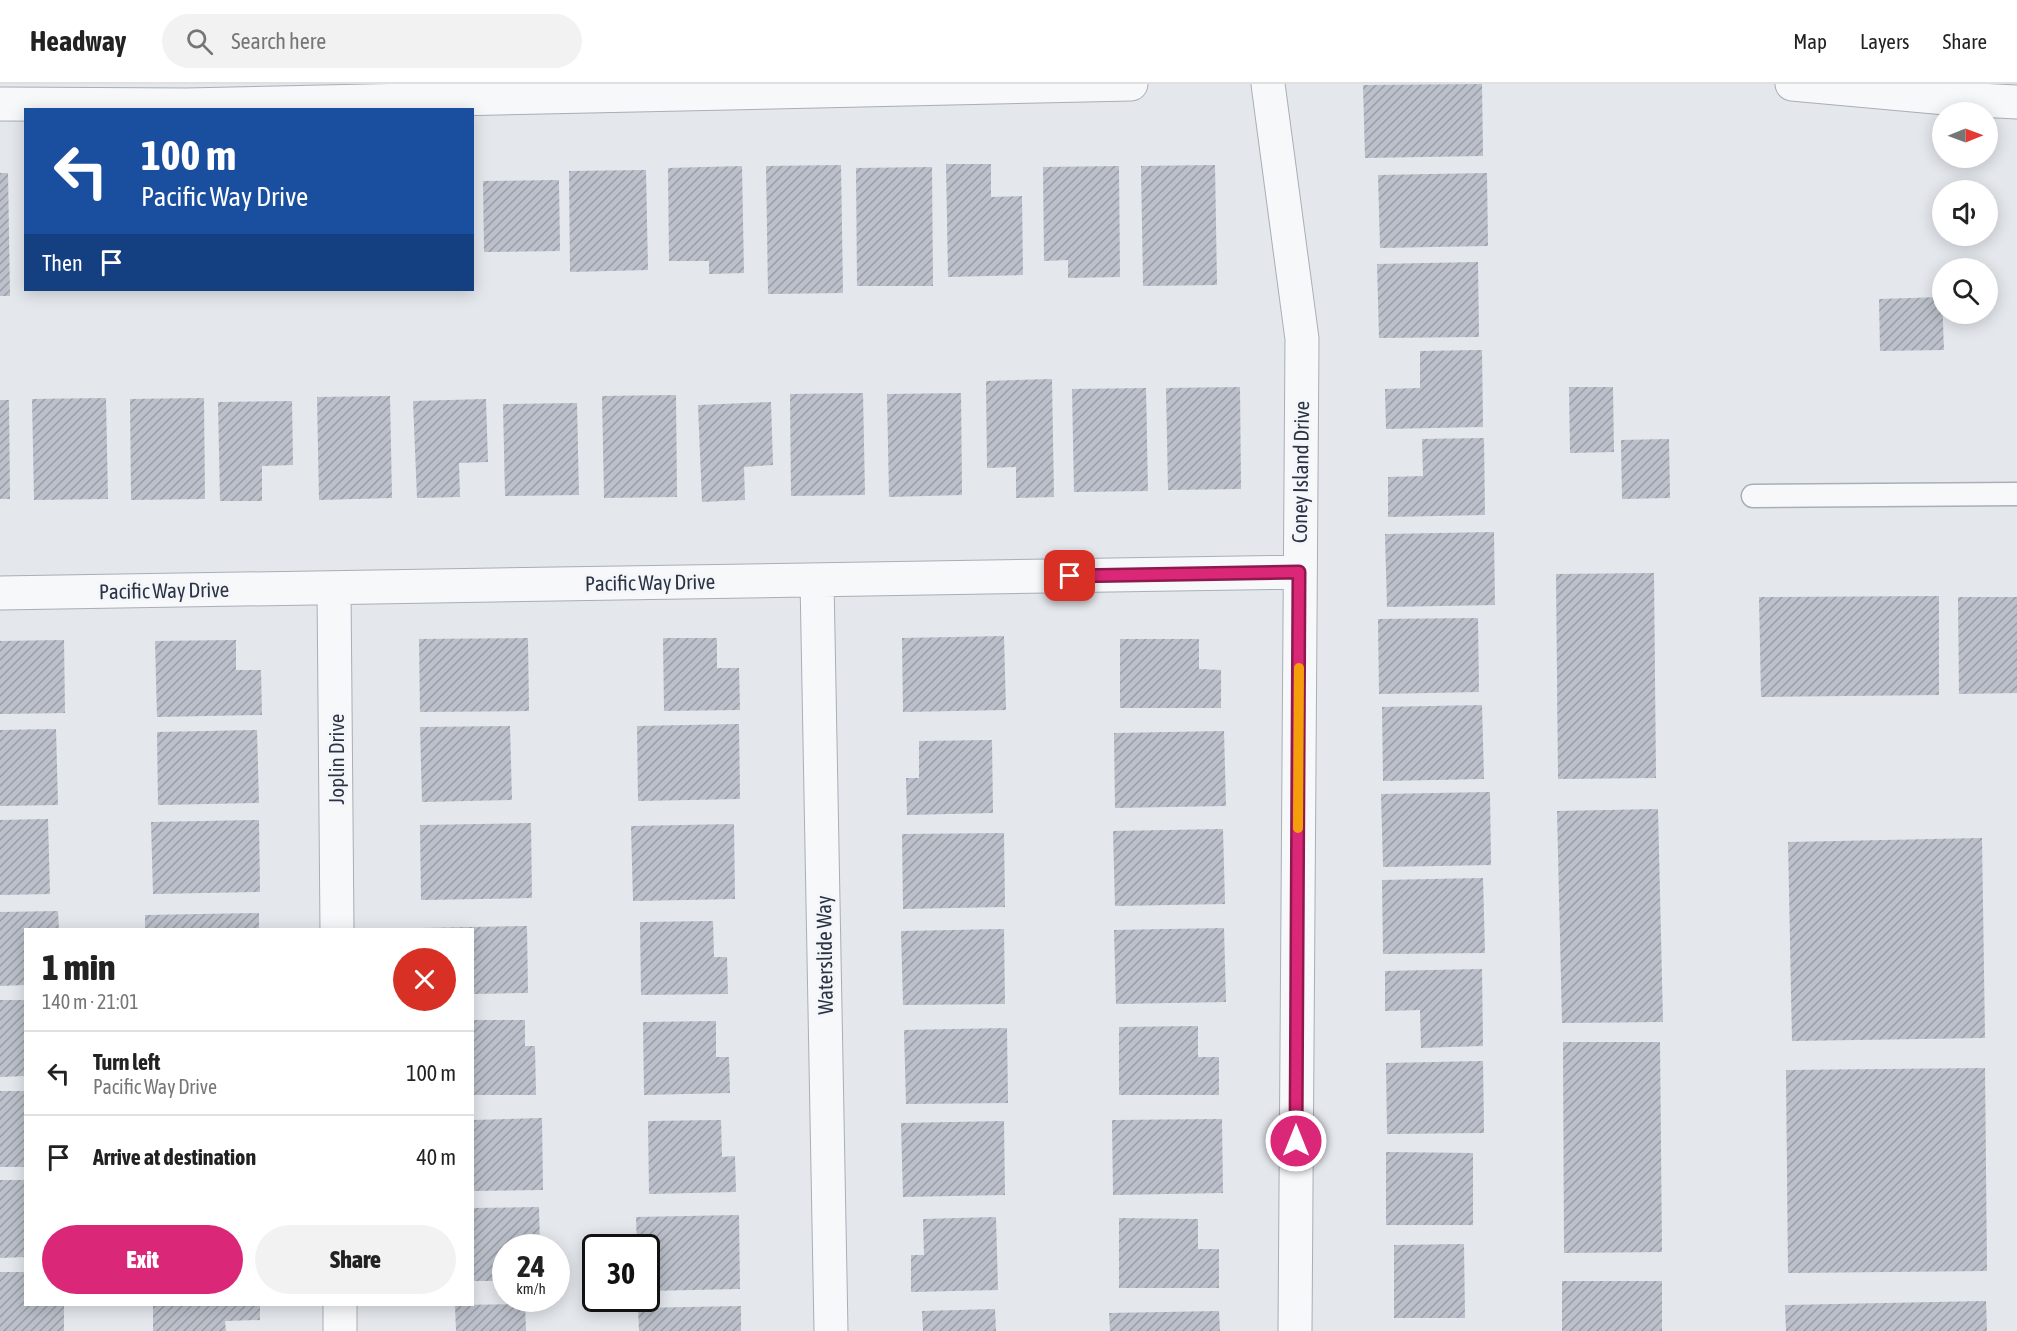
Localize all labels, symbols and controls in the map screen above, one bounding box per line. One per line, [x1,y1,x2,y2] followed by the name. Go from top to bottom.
[162,14,582,68] search box
[30,25,126,57] text: Headway
[183,25,216,58] icon: search
[231,28,326,54] text: Search here
[1793,29,1827,53] text: Map
[1860,29,1910,53] text: Layers
[1943,29,1987,53] text: Share
[1932,102,1998,168] north arrow
[1932,102,1998,324] map controls
[141,131,236,179] text: 100 m
[42,132,120,210] icon: left
[1932,180,1998,246] button: sound
[141,181,308,212] text: Pacific Way Drive
[95,246,128,279] icon: arrive
[42,250,83,276] text: Then
[1932,258,1998,324] button: search
[1287,401,1313,543] street label: Coney Island Drive
[1044,550,1095,601] pin
[1053,559,1086,592] icon: arrive
[585,569,715,595] street label: Pacific Way Drive
[99,577,229,603] street label: Pacific Way Drive
[324,714,348,804] street label: Joplin Drive
[811,895,837,1015] street label: Waterslide Way
[42,946,116,988] text: 1 min
[393,948,456,1011] button: close
[42,990,139,1013] text: 140 m · 21:01
[93,1049,160,1075] text: Turn left
[42,1057,75,1090] icon: left
[406,1060,456,1086] text: 100 m
[93,1075,217,1098] text: Pacific Way Drive
[1264,1109,1328,1173] position arrow
[42,1141,75,1174] icon: arrive
[93,1144,256,1170] text: Arrive at destination
[416,1144,456,1170] text: 40 m
[42,1225,243,1294] button: Exit
[255,1225,456,1294] button: Share
[582,1234,660,1312] speed limit sign: 30
[517,1249,545,1283] text: 24
[516,1280,546,1297] text: km/h

